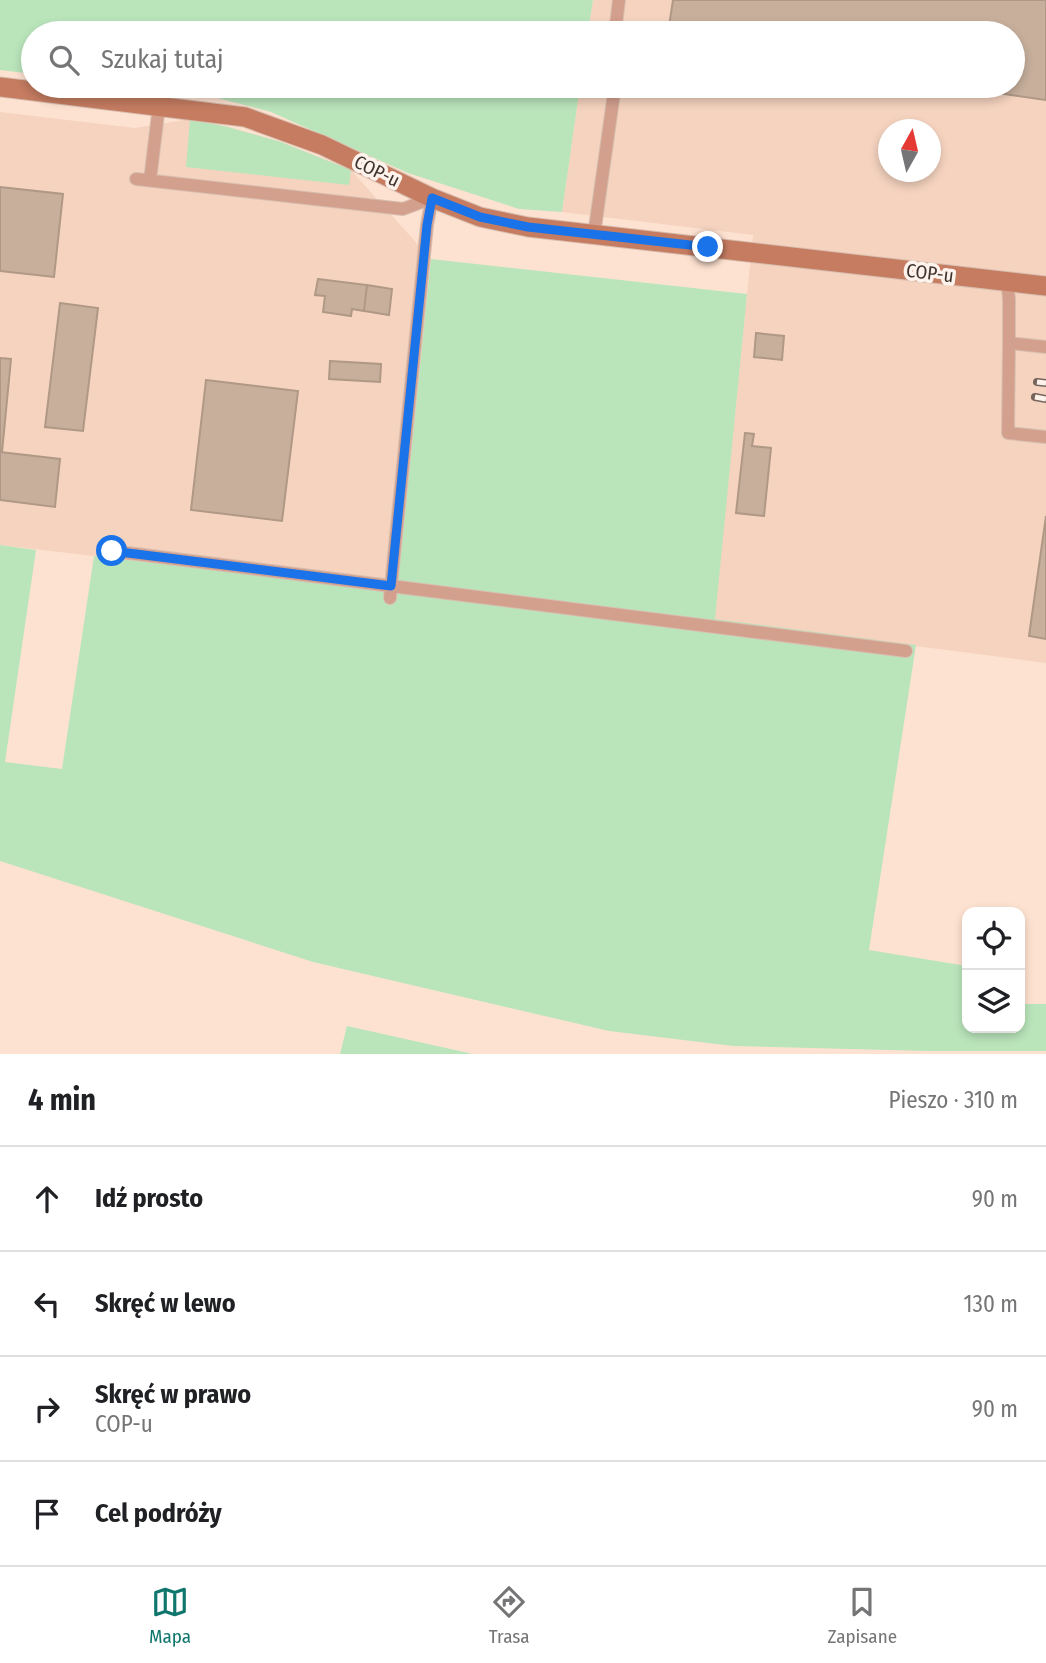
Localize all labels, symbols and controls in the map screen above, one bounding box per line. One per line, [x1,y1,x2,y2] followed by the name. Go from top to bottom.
[21,21,1025,98] search box
[45,41,83,79] icon: search
[101,44,224,75] text: Szukaj tutaj
[878,119,941,182] north arrow
[350,150,404,192] street label: COP-u
[692,231,723,262] route end
[905,259,955,287] street label: COP-u
[96,535,127,566] route start
[962,907,1025,1033] map controls
[962,907,1025,970] button: locate
[962,970,1025,1033] button: layers
[28,1082,96,1118] text: 4 min
[888,1086,1018,1114] text: Pieszo · 310 m
[28,1180,66,1218] icon: ahead
[95,1183,203,1214] text: Idź prosto
[972,1185,1018,1213] text: 90 m
[28,1285,66,1323] icon: left
[95,1288,236,1319] text: Skręć w lewo
[964,1290,1018,1318] text: 130 m
[95,1379,251,1410] text: Skręć w prawo
[28,1390,66,1428] icon: right
[972,1395,1018,1423] text: 90 m
[95,1410,153,1438] text: COP-u
[28,1495,66,1533] icon: arrive
[95,1498,222,1529] text: Cel podróży
[149,1583,191,1648] tab: Mapa
[489,1583,530,1648] tab: Trasa
[827,1583,897,1648] tab: Zapisane

